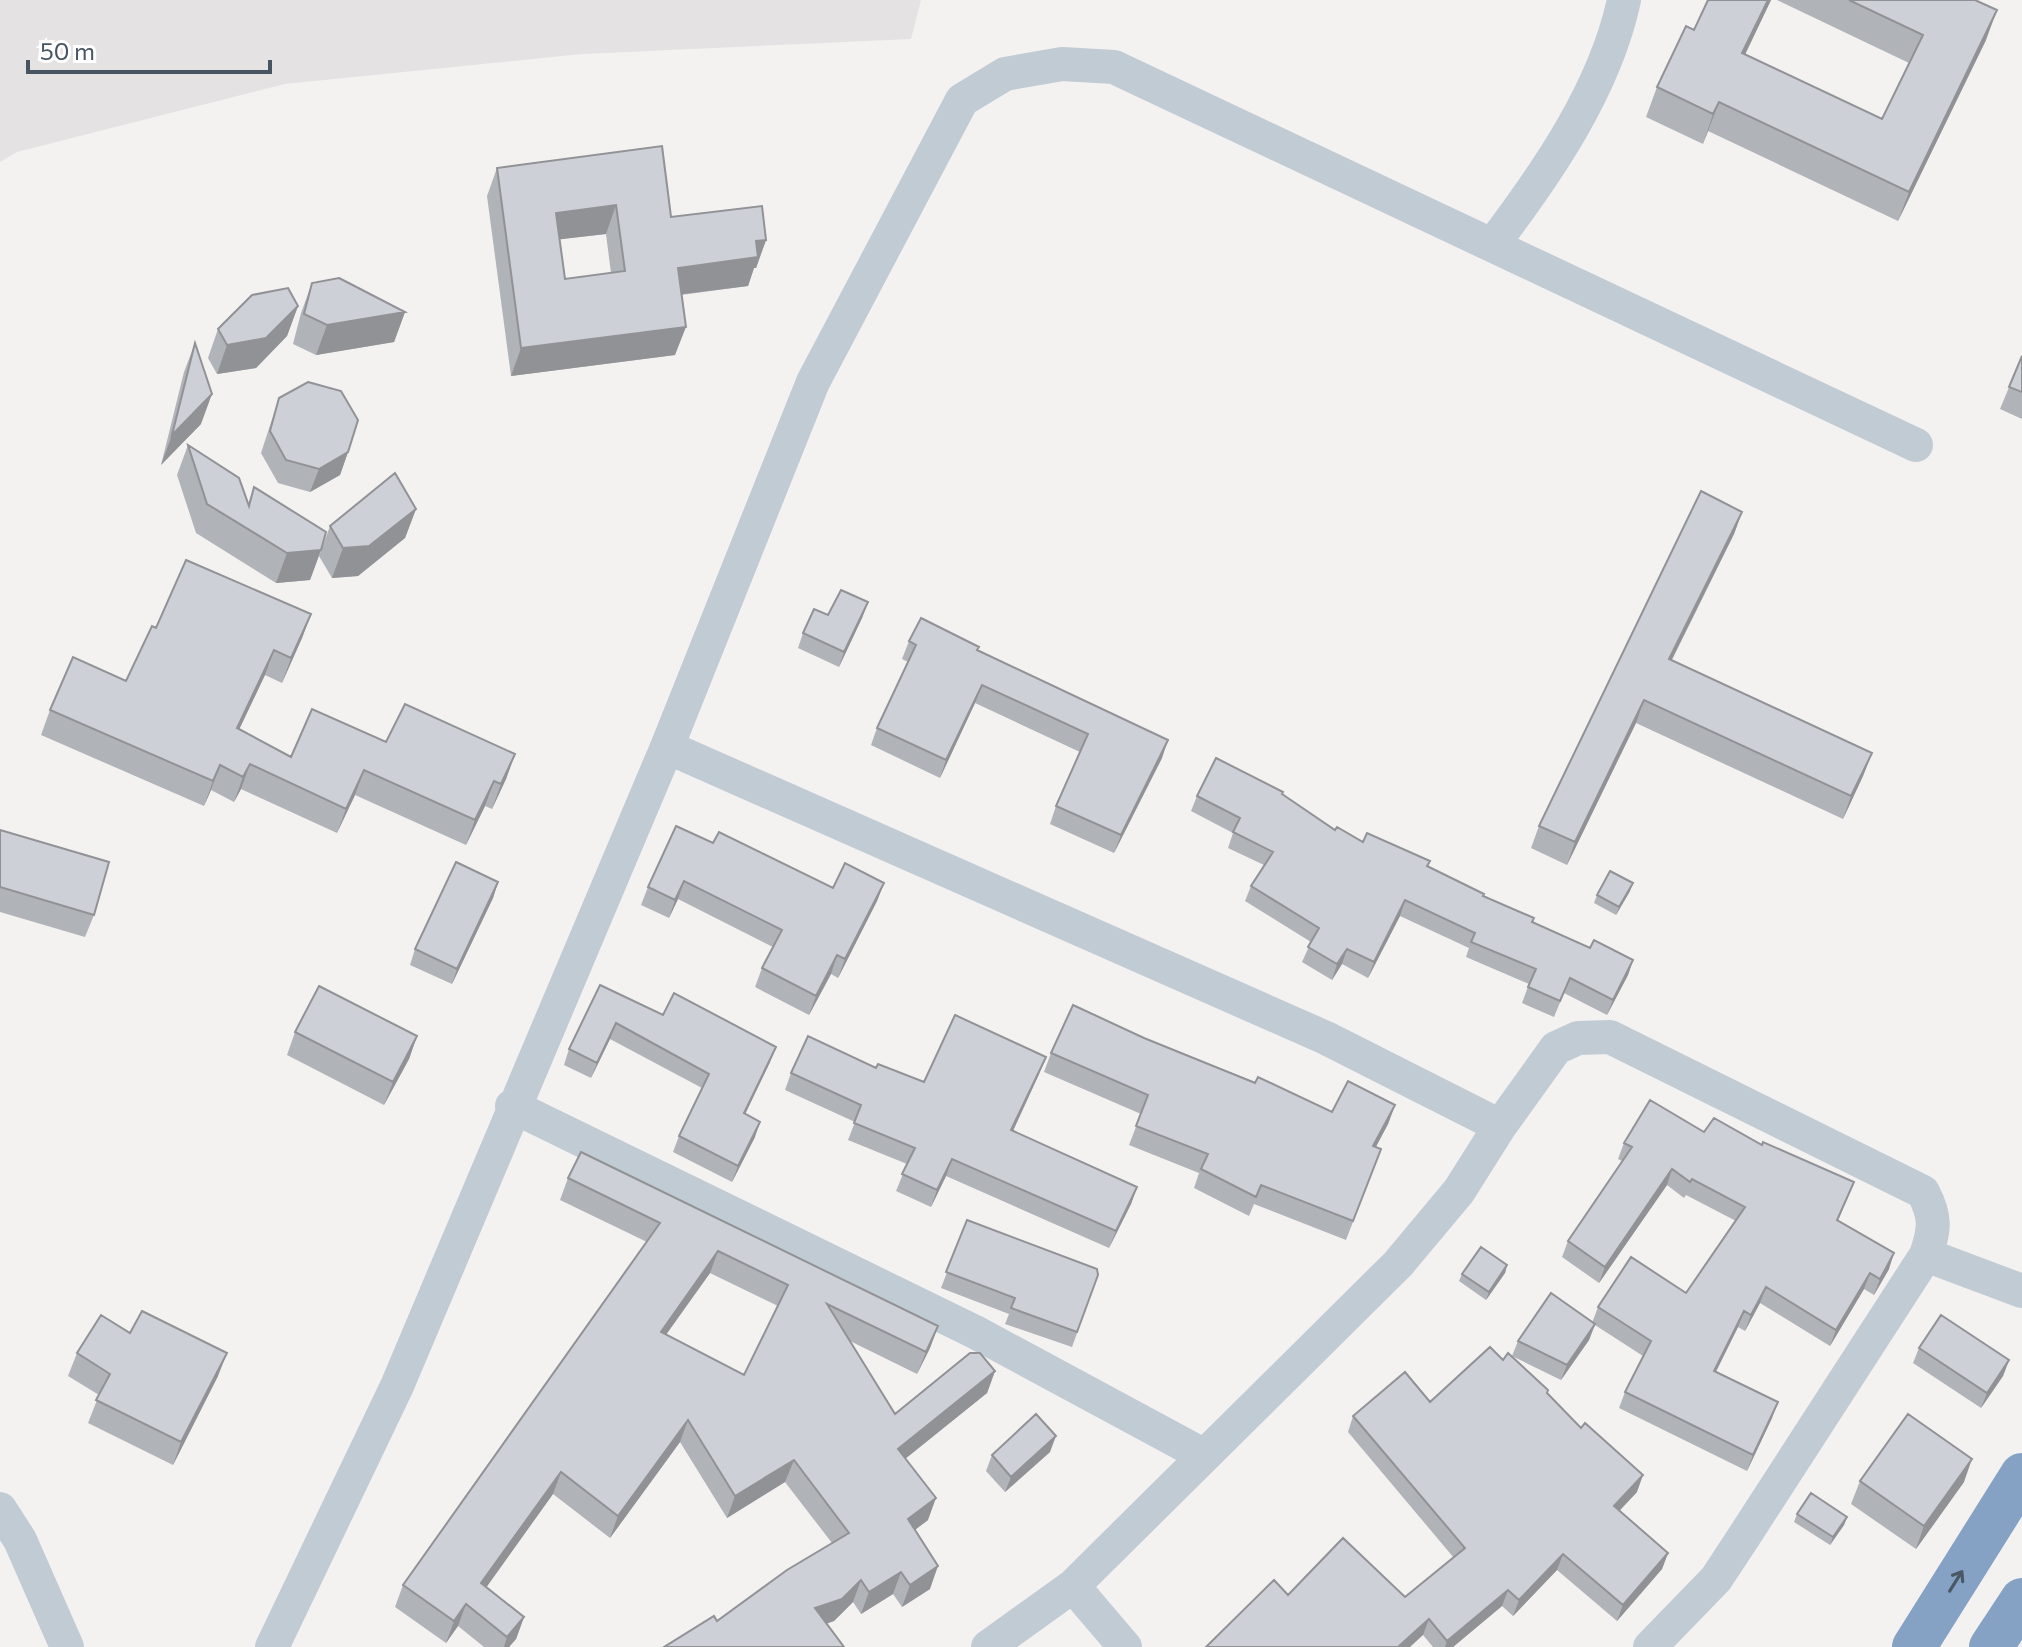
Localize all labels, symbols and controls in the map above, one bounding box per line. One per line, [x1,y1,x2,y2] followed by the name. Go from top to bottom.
[28,24,270,74] scale bar
[40,36,95,65] text: 50 m
[1948,1570,1964,1593] one-way arrow

